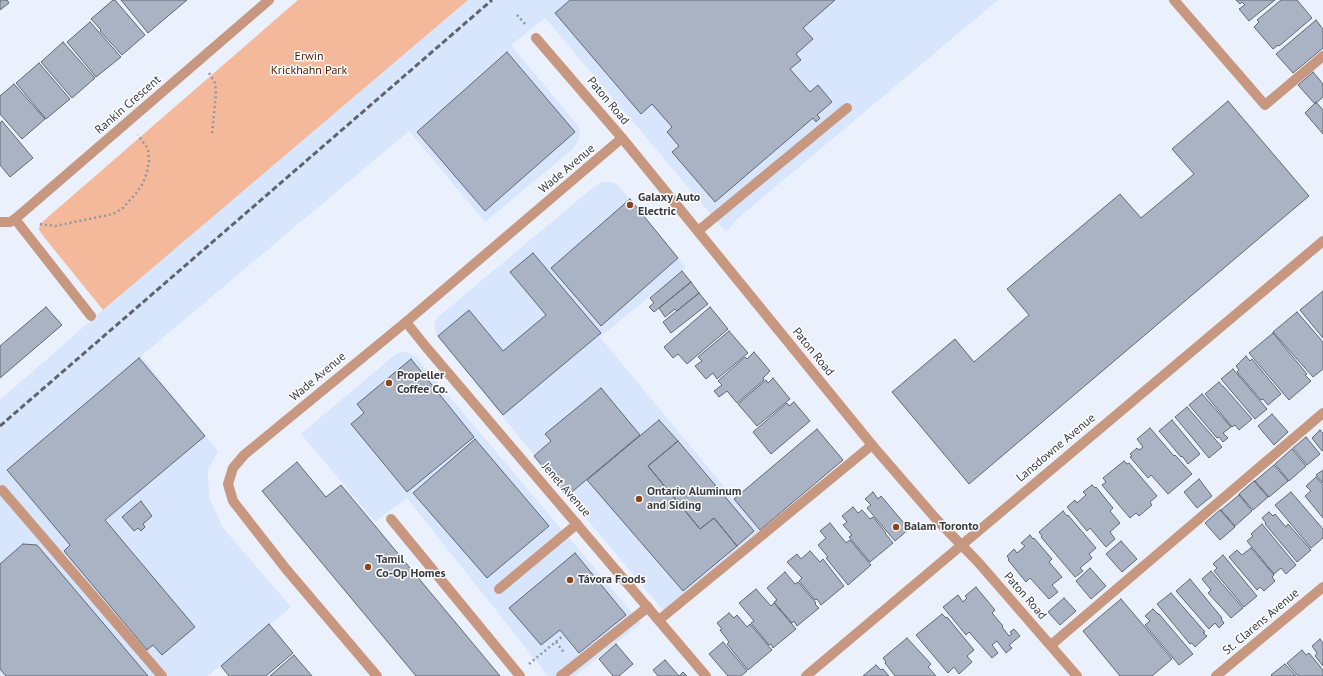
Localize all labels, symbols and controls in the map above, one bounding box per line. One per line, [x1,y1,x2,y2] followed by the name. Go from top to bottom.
[271,50,347,78] park label: Erwin Krickhahn Park
[92,73,164,137] street label: Rankin Crescent
[584,74,632,128] street label: Paton Road
[536,141,598,197] street label: Wade Avenue
[638,191,700,219] place label: Galaxy Auto Electric
[625,200,635,210] marker: Galaxy Auto Electric
[789,325,837,379] street label: Paton Road
[287,349,349,405] street label: Wade Avenue
[397,369,448,397] place label: Propeller Coffee Co.
[384,378,394,388] marker: Propeller Coffee Co.
[1014,411,1098,485] street label: Lansdowne Avenue
[539,460,593,520] street label: Jenet Avenue
[647,485,741,513] place label: Ontario Aluminum and Siding
[634,494,644,504] marker: Ontario Aluminum and Siding
[904,520,979,534] place label: Balam Toronto
[891,522,901,532] marker: Balam Toronto
[376,553,446,581] place label: Tamil Co-Op Homes
[363,562,373,572] marker: Tamil Co-Op Homes
[1001,569,1049,623] street label: Paton Road
[578,573,646,587] place label: Távora Foods
[565,575,575,585] marker: Távora Foods
[1220,586,1302,658] street label: St. Clarens Avenue

